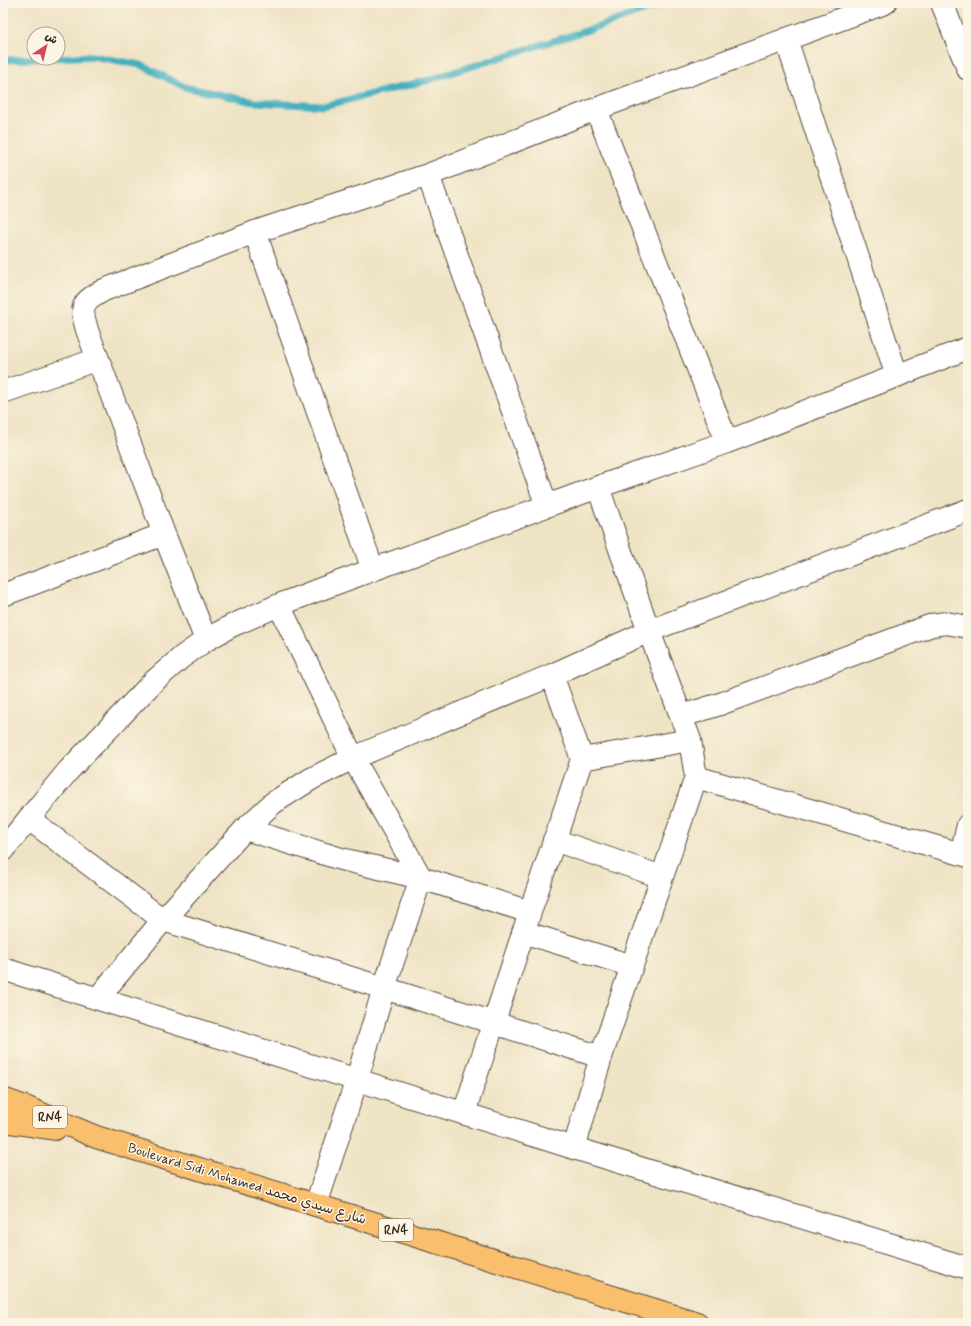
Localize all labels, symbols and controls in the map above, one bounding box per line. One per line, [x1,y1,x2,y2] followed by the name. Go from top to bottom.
[26,26,66,66] north arrow
[42,29,60,48] text: ش
[33,1106,67,1128] road number: RN4
[125,1139,369,1230] street label: Boulevard Sidi Mohamed شارع سيدي محمد
[379,1219,413,1241] road number: RN4

